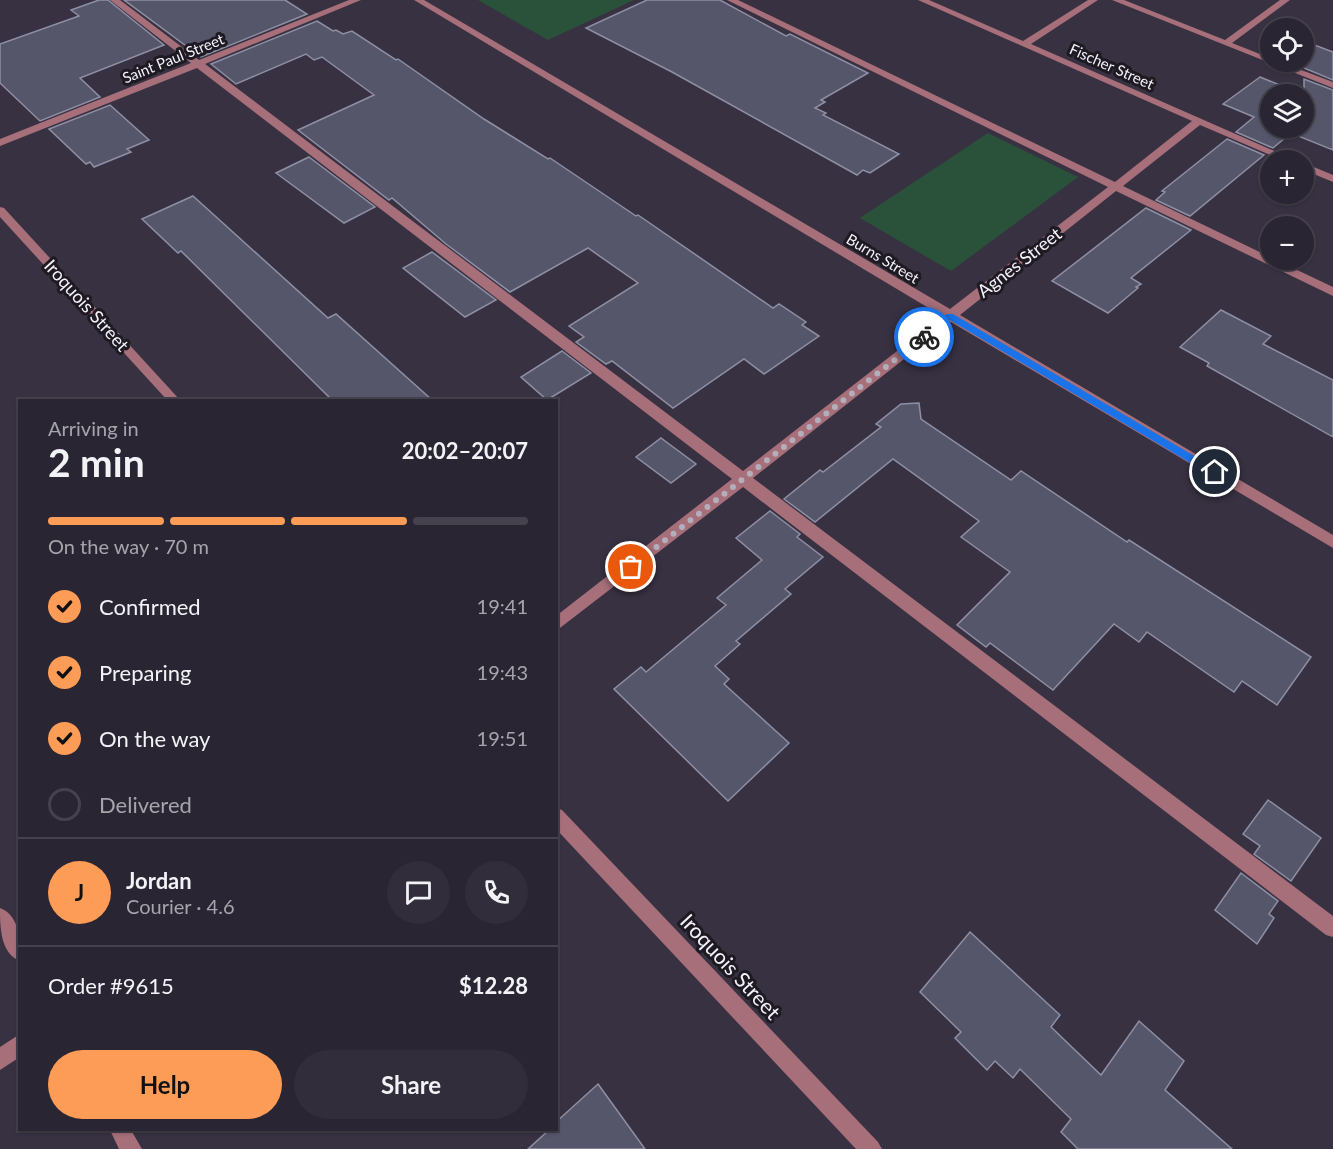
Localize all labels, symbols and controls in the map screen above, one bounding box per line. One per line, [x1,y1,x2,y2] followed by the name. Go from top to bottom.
[1260,18,1314,270] map controls
[1260,18,1314,72] button: locate
[120,29,227,87] street label: Saint Paul Street
[1067,39,1158,93] street label: Fischer Street
[1260,84,1314,138] button: layers
[1260,150,1314,204] button: +
[1260,216,1314,270] button: −
[972,222,1066,302] street label: Agnes Street
[843,229,923,287] street label: Burns Street
[40,255,134,356] street label: Iroquois Street
[894,307,954,367] courier
[908,321,941,354] icon: bike
[48,416,139,440] text: Arriving in
[402,437,528,464] text: 20:02–20:07
[48,439,145,485] text: 2 min
[1189,446,1240,497] pin
[1198,455,1231,488] icon: home
[48,534,209,558] text: On the way · 70 m
[605,541,656,592] pin
[614,550,647,583] icon: bag
[48,590,81,623] icon: check
[99,593,201,620] text: Confirmed
[477,594,528,618] text: 19:41
[48,656,81,689] icon: check
[99,659,191,686] text: Preparing
[477,660,528,684] text: 19:43
[48,722,81,755] icon: check
[99,725,210,752] text: On the way
[477,726,528,750] text: 19:51
[99,791,192,818] text: Delivered
[387,861,450,924] button: chat
[465,861,528,924] button: phone
[126,867,192,894] text: Jordan
[75,879,84,906] text: J
[126,894,235,918] text: Courier · 4.6
[676,908,787,1024] street label: Iroquois Street
[48,972,174,999] text: Order #9615
[459,972,528,999] text: $12.28
[48,1050,282,1119] button: Help
[294,1050,528,1119] button: Share

